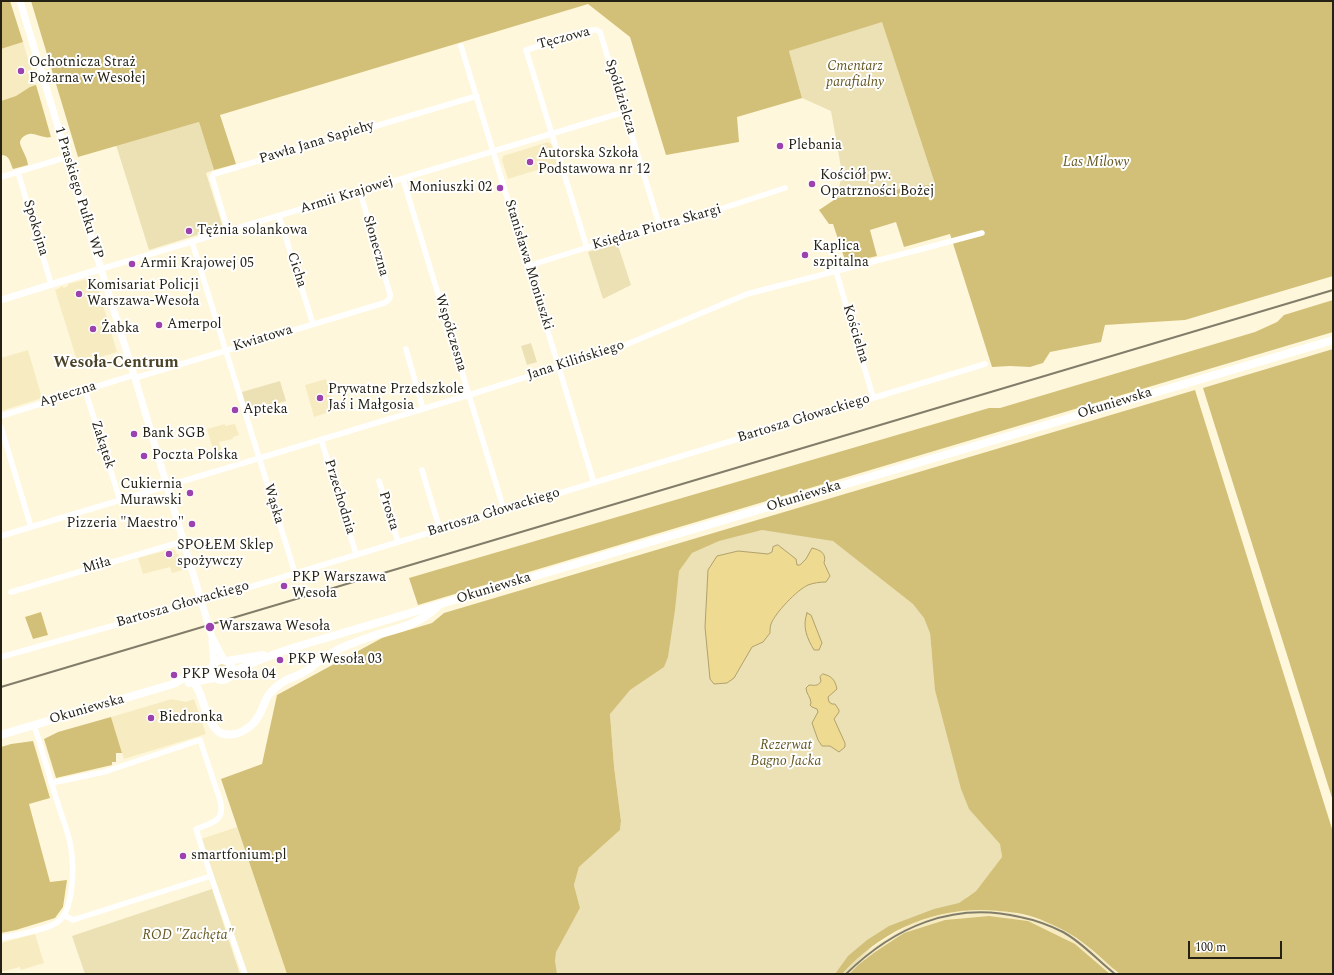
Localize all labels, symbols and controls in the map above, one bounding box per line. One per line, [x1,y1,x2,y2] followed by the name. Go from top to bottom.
[536,24,592,54] street label: Tęczowa
[29,55,146,88] place label: Ochotnicza Straż Pożarna w Wesołej
[601,58,639,136] street label: Spółdzielcza
[826,59,884,92] park label: Cmentarz parafialny
[16,66,26,76] marker: Ochotnicza Straż Pożarna w Wesołej
[258,118,376,168] street label: Pawła Jana Sapiehy
[50,125,106,261] street label: 1 Praskiego Pułku WP
[788,138,842,154] place label: Plebania
[775,141,785,151] marker: Plebania
[538,146,650,178] place label: Autorska Szkoła Podstawowa nr 12
[1063,155,1129,171] park label: Las Milowy
[525,157,535,167] marker: Autorska Szkoła Podstawowa nr 12
[820,168,934,200] place label: Kościół pw. Opatrzności Bożej
[298,174,396,218] street label: Armii Krajowej
[807,179,817,189] marker: Kościół pw. Opatrzności Bożej
[409,180,492,196] place label: Moniuszki 02
[495,183,505,193] marker: Moniuszki 02
[19,198,51,258] street label: Spokojna
[500,198,556,332] street label: Stanisława Moniuszki
[591,202,723,254] street label: Księdza Piotra Skargi
[358,214,392,278] street label: Słoneczna
[197,223,307,239] place label: Tężnia solankowa
[184,226,194,236] marker: Tężnia solankowa
[813,239,869,272] place label: Kaplica szpitalna
[282,250,310,290] street label: Cicha
[800,250,810,260] marker: Kaplica szpitalna
[140,256,254,272] place label: Armii Krajowej 05
[127,259,137,269] marker: Armii Krajowej 05
[87,278,199,310] place label: Komisariat Policji Warszawa-Wesoła
[74,289,84,299] marker: Komisariat Policji Warszawa-Wesoła
[430,292,470,374] street label: Współczesna
[838,303,872,365] street label: Kościelna
[167,317,222,333] place label: Amerpol
[154,320,164,330] marker: Amerpol
[101,321,139,337] place label: Żabka
[231,322,295,356] street label: Kwiatowa
[88,324,98,334] marker: Żabka
[525,337,627,385] street label: Jana Kilińskiego
[53,354,179,374] district label: Wesoła-Centrum
[38,378,98,412] street label: Apteczna
[328,382,464,414] place label: Prywatne Przedszkole Jaś i Małgosia
[1076,385,1154,423] street label: Okuniewska
[736,391,872,447] street label: Bartosza Głowackiego
[315,393,325,403] marker: Prywatne Przedszkole Jaś i Małgosia
[243,402,288,418] place label: Apteka
[230,405,240,415] marker: Apteka
[86,419,118,471] street label: Zakątek
[142,426,205,442] place label: Bank SGB
[129,429,139,439] marker: Bank SGB
[152,448,238,464] place label: Poczta Polska
[139,451,149,461] marker: Poczta Polska
[320,458,358,536] street label: Przechodnia
[120,477,182,510] place label: Cukiernia Murawski
[765,478,843,516] street label: Okuniewska
[259,482,287,526] street label: Wąska
[426,485,562,541] street label: Bartosza Głowackiego
[185,488,195,498] marker: Cukiernia Murawski
[374,490,402,532] street label: Prosta
[66,516,184,532] place label: Pizzeria "Maestro"
[187,519,197,529] marker: Pizzeria "Maestro"
[177,538,273,570] place label: SPOŁEM Sklep spożywczy
[164,549,174,559] marker: SPOŁEM Sklep spożywczy
[81,554,113,578] street label: Miła
[292,570,386,602] place label: PKP Warszawa Wesoła
[455,570,533,608] street label: Okuniewska
[115,578,251,632] street label: Bartosza Głowackiego
[279,581,289,591] marker: PKP Warszawa Wesoła
[219,619,330,635] place label: Warszawa Wesoła
[204,621,216,633] marker: Warszawa Wesoła
[288,652,382,668] place label: PKP Wesoła 03
[275,655,285,665] marker: PKP Wesoła 03
[182,667,276,683] place label: PKP Wesoła 04
[169,670,179,680] marker: PKP Wesoła 04
[48,691,126,729] street label: Okuniewska
[159,710,223,726] place label: Biedronka
[146,713,156,723] marker: Biedronka
[751,738,821,770] park label: Rezerwat Bagno Jacka
[191,848,287,864] place label: smartfonium.pl
[178,851,188,861] marker: smartfonium.pl
[142,928,234,944] park label: ROD "Zachęta"
[1190,933,1284,959] scale bar
[1195,938,1226,957] text: 100 m

